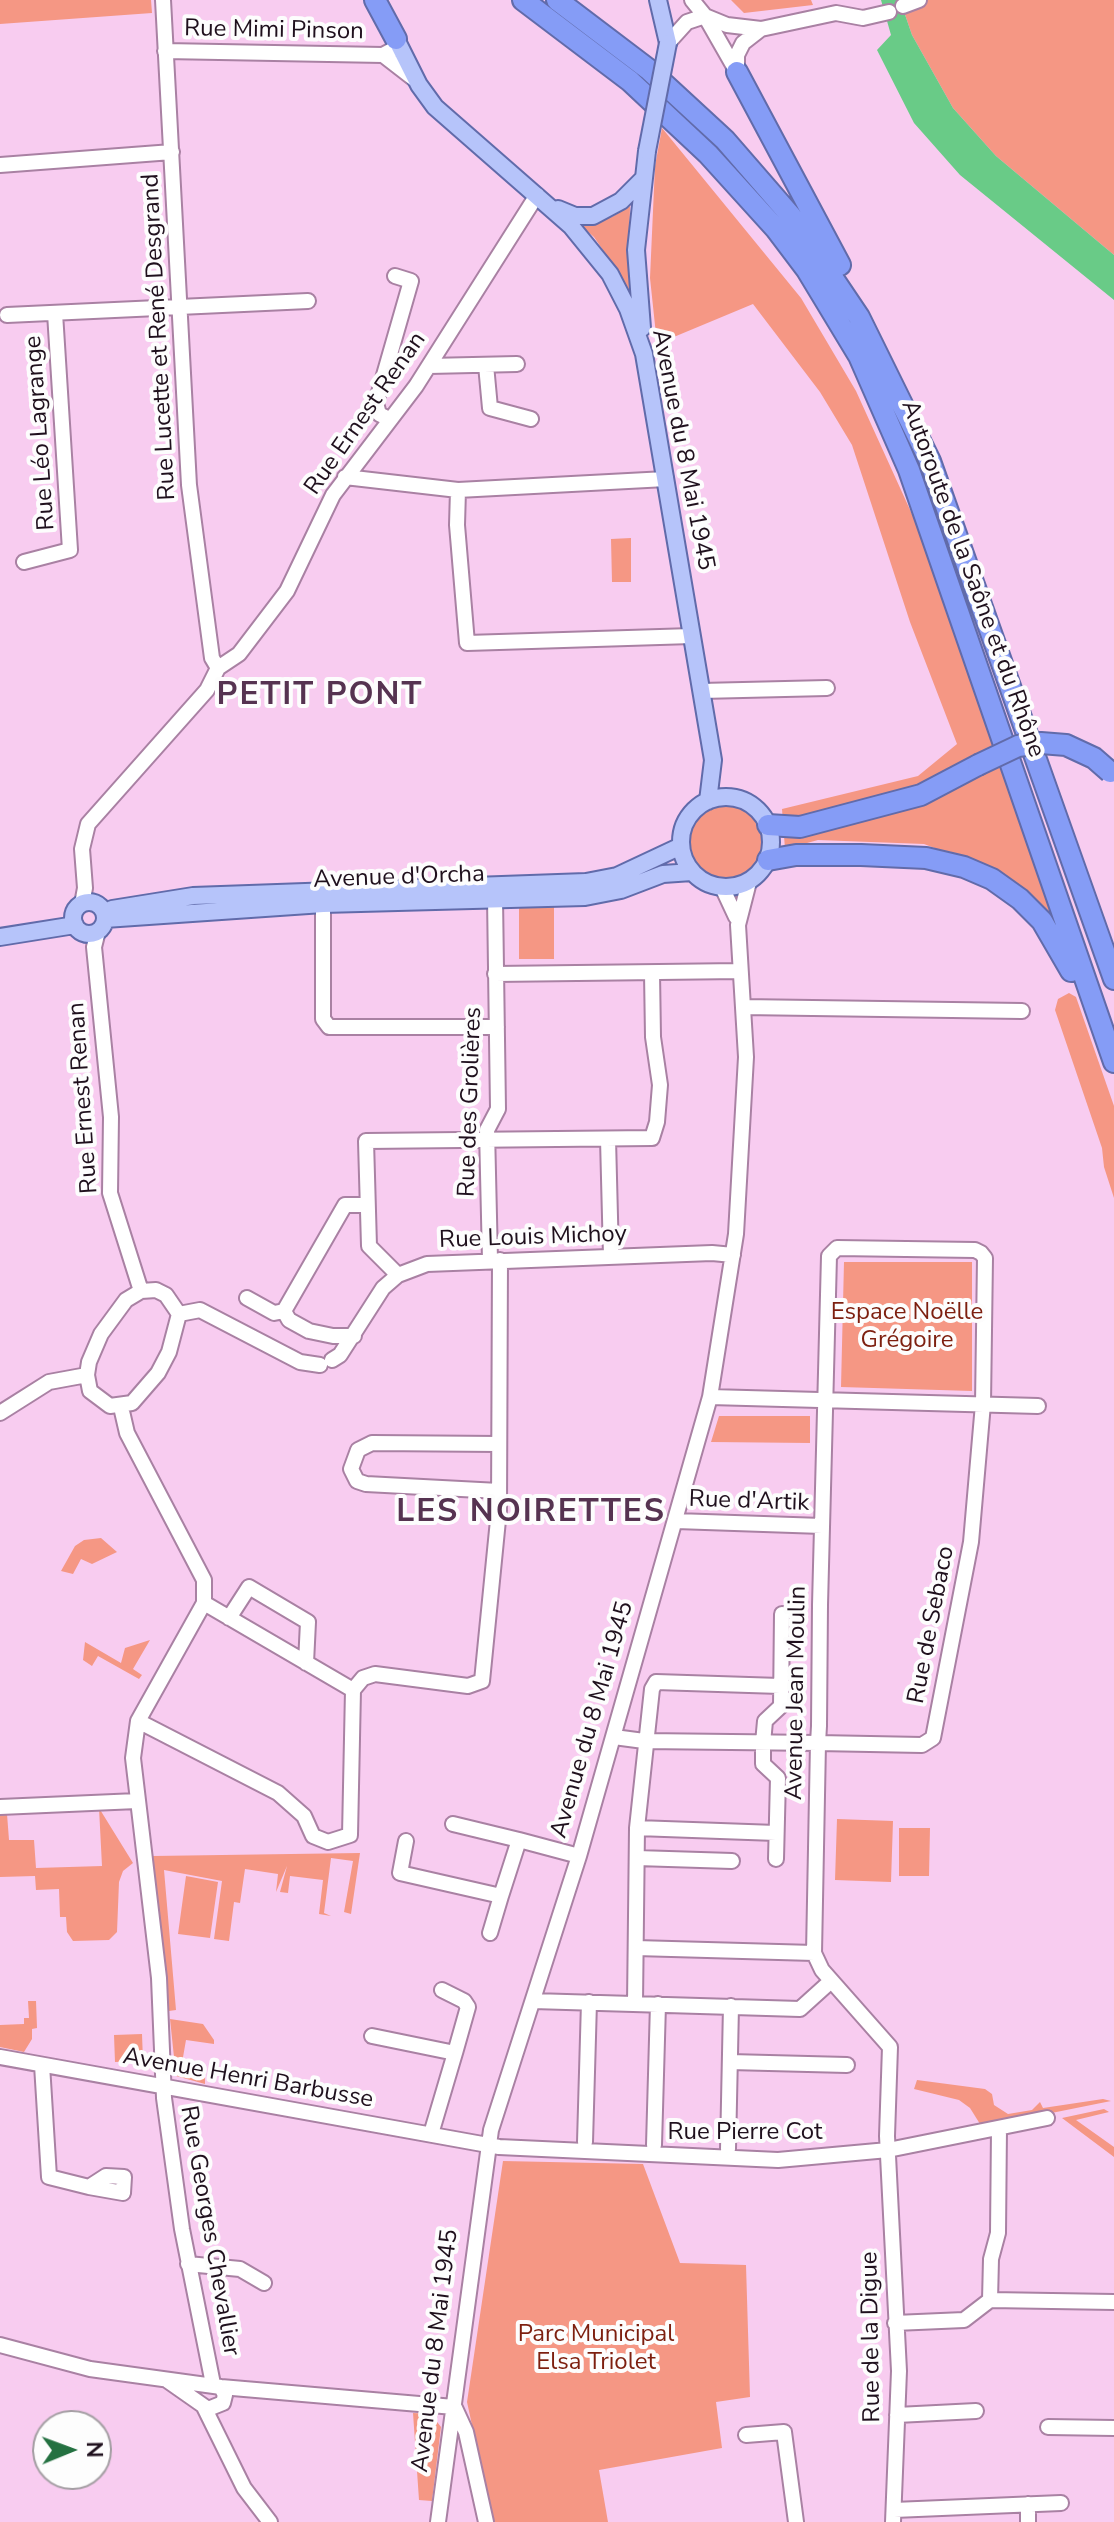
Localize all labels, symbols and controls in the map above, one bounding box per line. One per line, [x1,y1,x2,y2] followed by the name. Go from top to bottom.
[184,15,364,47] street label: Rue Mimi Pinson
[137,173,183,501] street label: Rue Lucette et René Desgrand
[299,327,433,501] street label: Rue Ernest Renan
[645,327,719,573] street label: Avenue du 8 Mai 1945
[20,335,62,531] street label: Rue Léo Lagrange
[894,397,1050,761] street label: Autoroute de la Saône et du Rhône
[217,677,423,715] district label: PETIT PONT
[313,861,485,895] street label: Avenue d'Orcha
[63,1001,105,1195] street label: Rue Ernest Renan
[453,1006,489,1198] street label: Rue des Grolières
[439,1220,627,1256] street label: Rue Louis Michoy
[831,1299,983,1355] park label: Espace Noëlle Grégoire
[688,1486,810,1518] street label: Rue d'Artik
[396,1494,666,1532] district label: LES NOIRETTES
[903,1544,961,1706] street label: Rue de Sebaco
[781,1585,813,1801] street label: Avenue Jean Moulin
[545,1598,641,1842] street label: Avenue du 8 Mai 1945
[121,2043,375,2115] street label: Avenue Henri Barbusse
[173,2104,245,2358] street label: Rue Georges Chevallier
[668,2119,822,2147] street label: Rue Pierre Cot
[407,2228,465,2474] street label: Avenue du 8 Mai 1945
[856,2251,888,2423] street label: Rue de la Digue
[518,2321,674,2377] park label: Parc Municipal Elsa Triolet
[32,2410,112,2490] north arrow
[79,2441,109,2458] text: N

